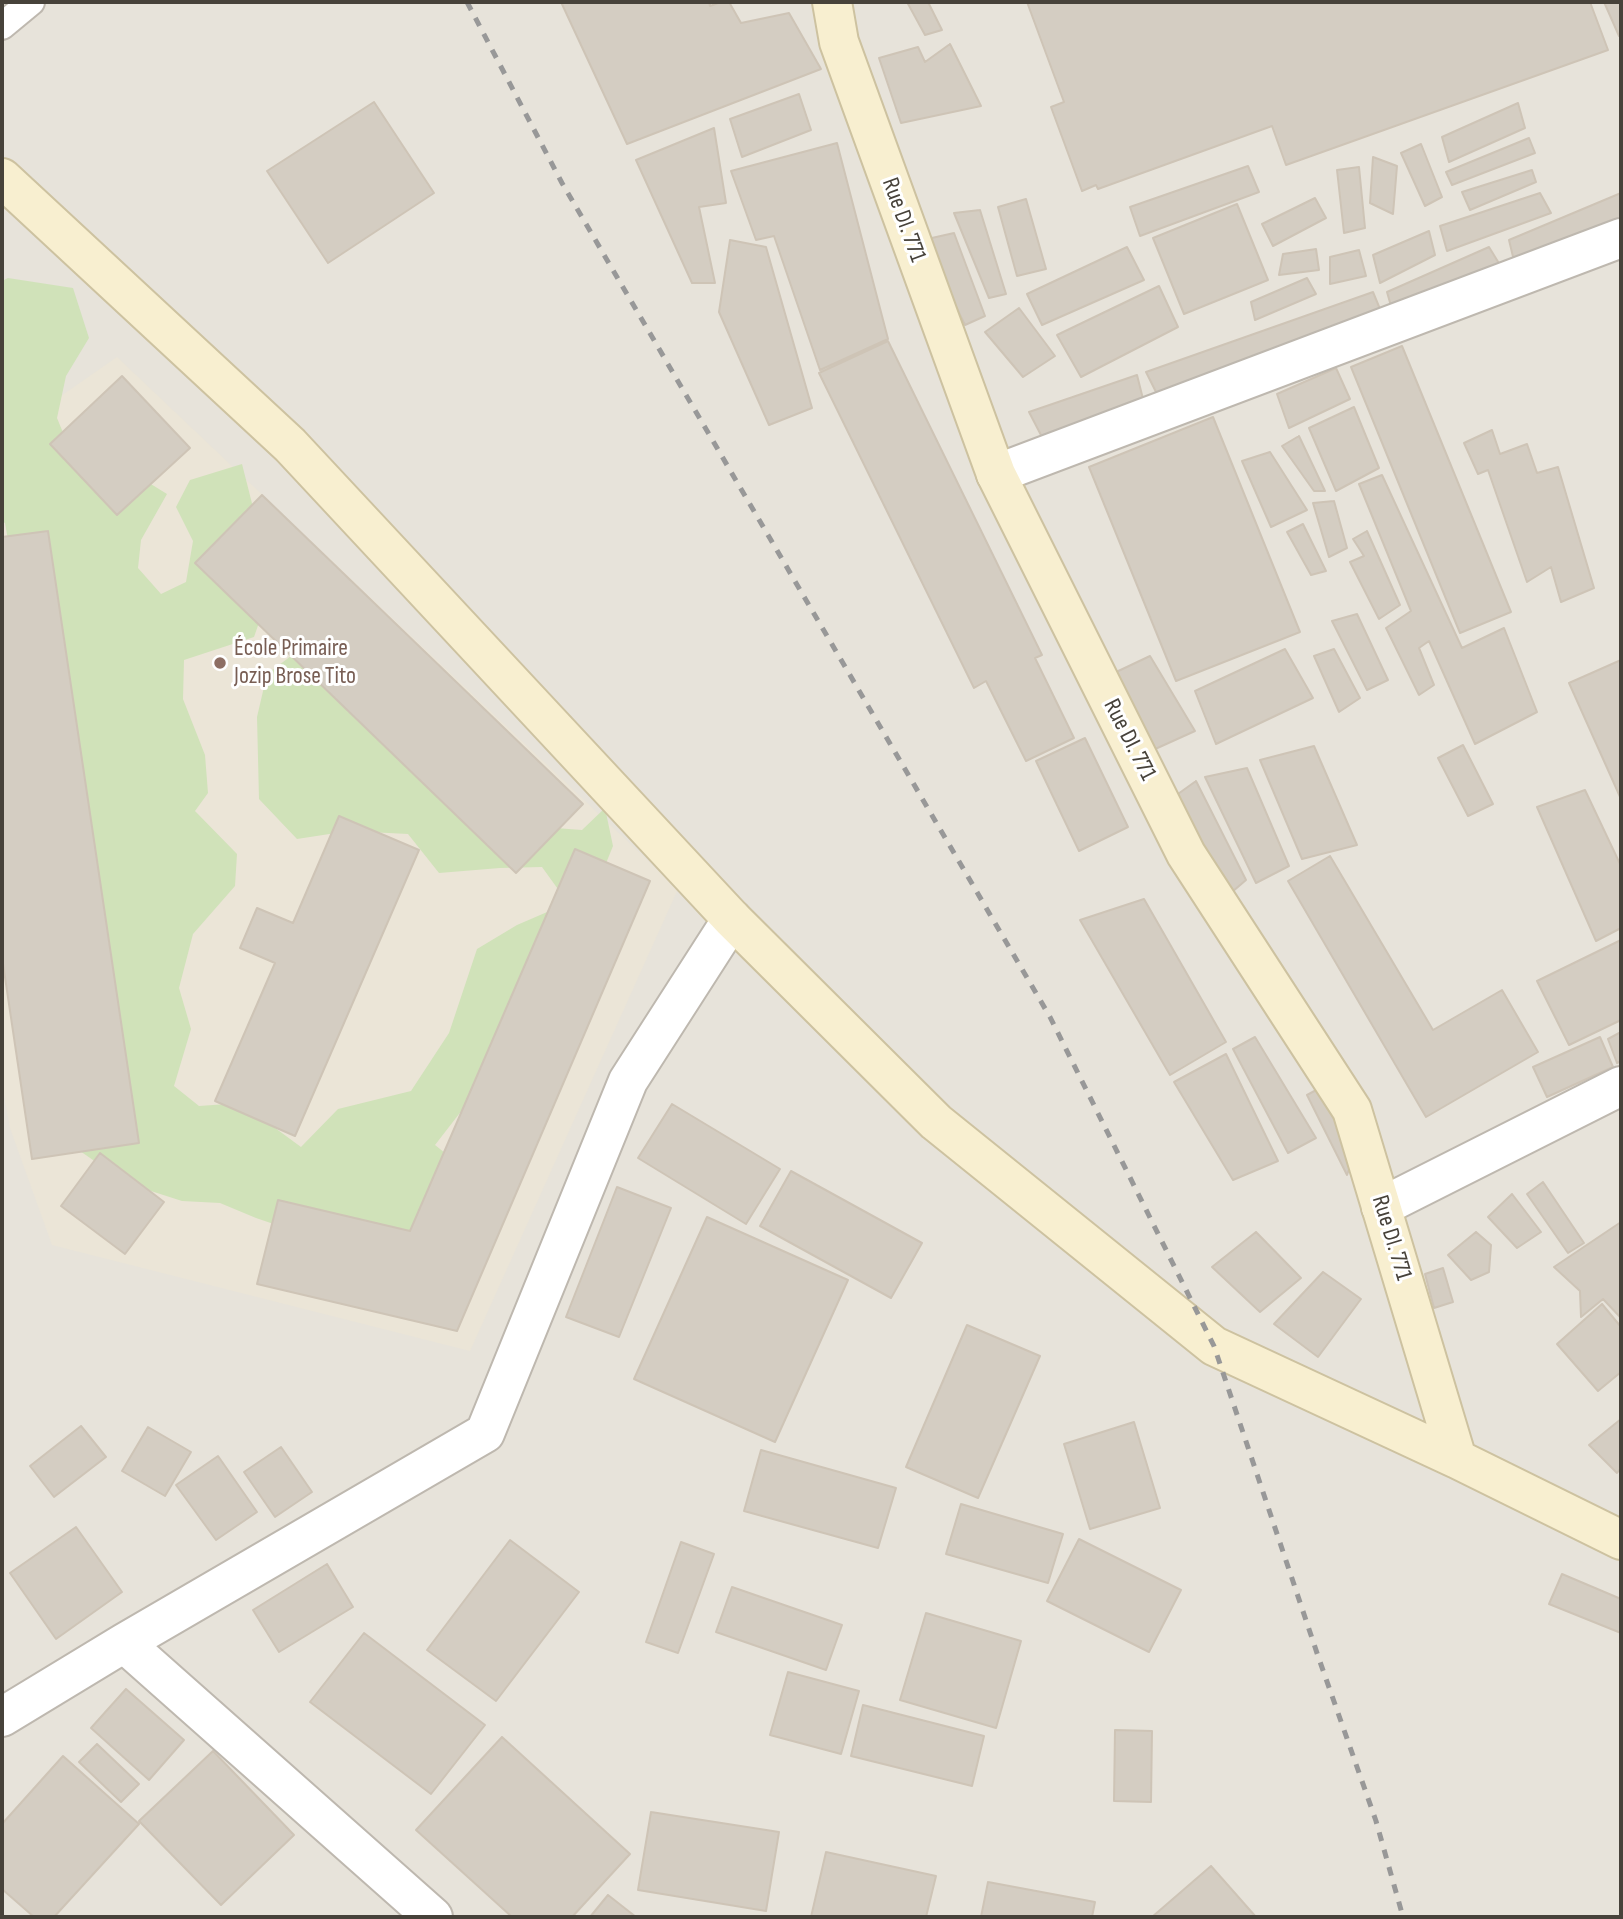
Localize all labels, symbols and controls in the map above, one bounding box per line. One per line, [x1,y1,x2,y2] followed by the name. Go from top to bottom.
[875,174,931,266] street label: Rue DI. 771
[234,635,356,691] place label: École Primaire Jozip Brose Tito
[212,655,228,671] marker: École Primaire Jozip Brose Tito
[1096,695,1162,785] street label: Rue DI. 771
[1364,1192,1418,1284] street label: Rue DI. 771

